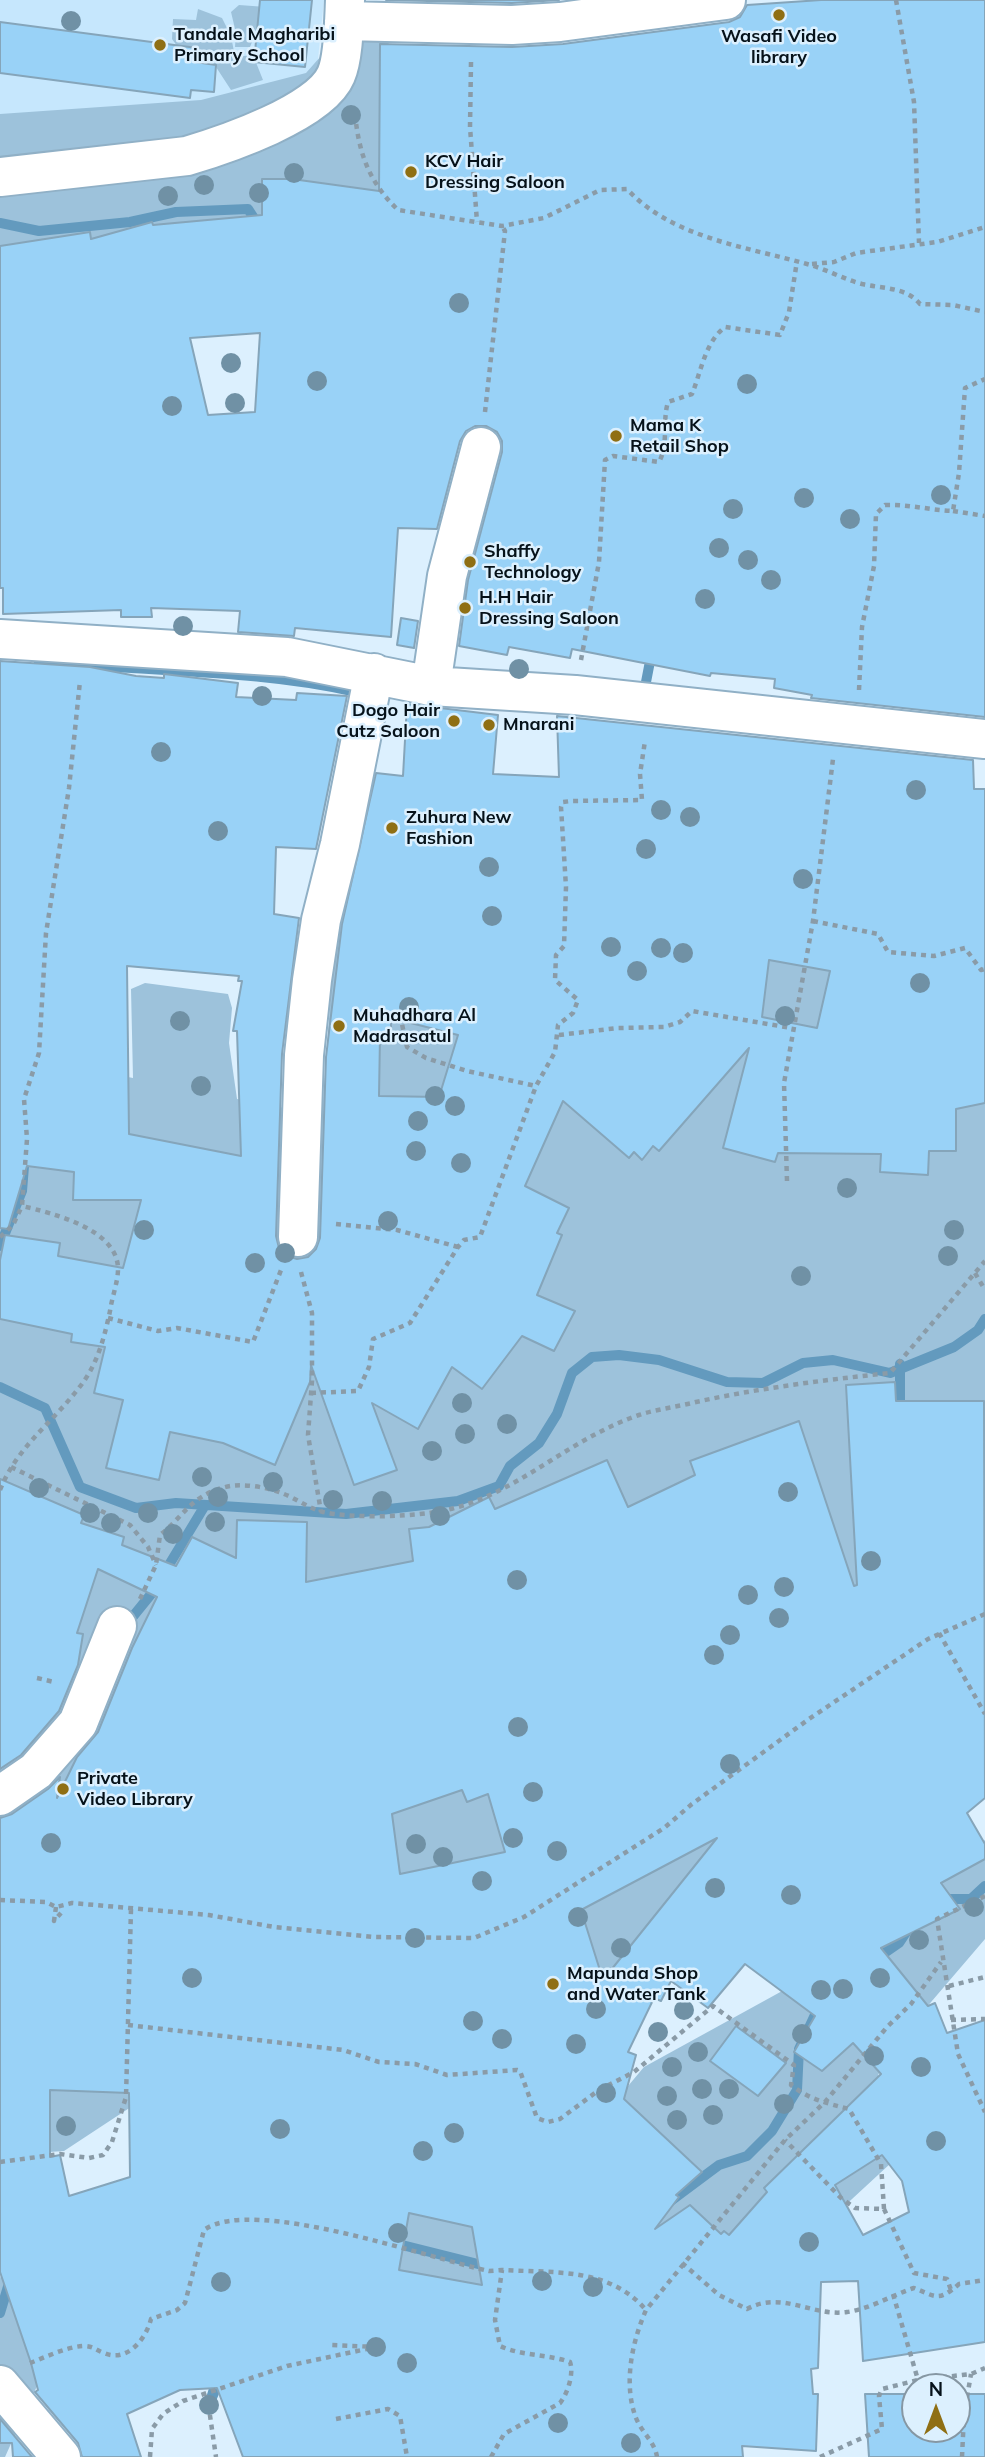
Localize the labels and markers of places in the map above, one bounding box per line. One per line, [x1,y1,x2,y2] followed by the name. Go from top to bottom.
[771,7,787,23] marker: Wasafi Video library
[174,24,335,66] place label: Tandale Magharibi Primary School
[721,26,837,68] place label: Wasafi Video library
[152,37,168,53] marker: Tandale Magharibi Primary School
[425,151,565,194] place label: KCV Hair Dressing Saloon
[403,164,419,180] marker: KCV Hair Dressing Saloon
[630,415,729,458] place label: Mama K Retail Shop
[608,428,624,444] marker: Mama K Retail Shop
[484,541,581,584] place label: Shaffy Technology
[462,554,478,570] marker: Shaffy Technology
[479,587,619,630] place label: H.H Hair Dressing Saloon
[457,600,473,616] marker: H.H Hair Dressing Saloon
[336,700,440,742] place label: Dogo Hair Cutz Saloon
[446,713,462,729] marker: Dogo Hair Cutz Saloon
[503,714,574,736] place label: Mnarani
[481,717,497,733] marker: Mnarani
[406,807,511,850] place label: Zuhura New Fashion
[384,820,400,836] marker: Zuhura New Fashion
[353,1005,476,1048] place label: Muhadhara Al Madrasatul
[331,1018,347,1034] marker: Muhadhara Al Madrasatul
[77,1768,193,1810] place label: Private Video Library
[55,1781,71,1797] marker: Private Video Library
[567,1963,706,2006] place label: Mapunda Shop and Water Tank
[545,1976,561,1992] marker: Mapunda Shop and Water Tank

